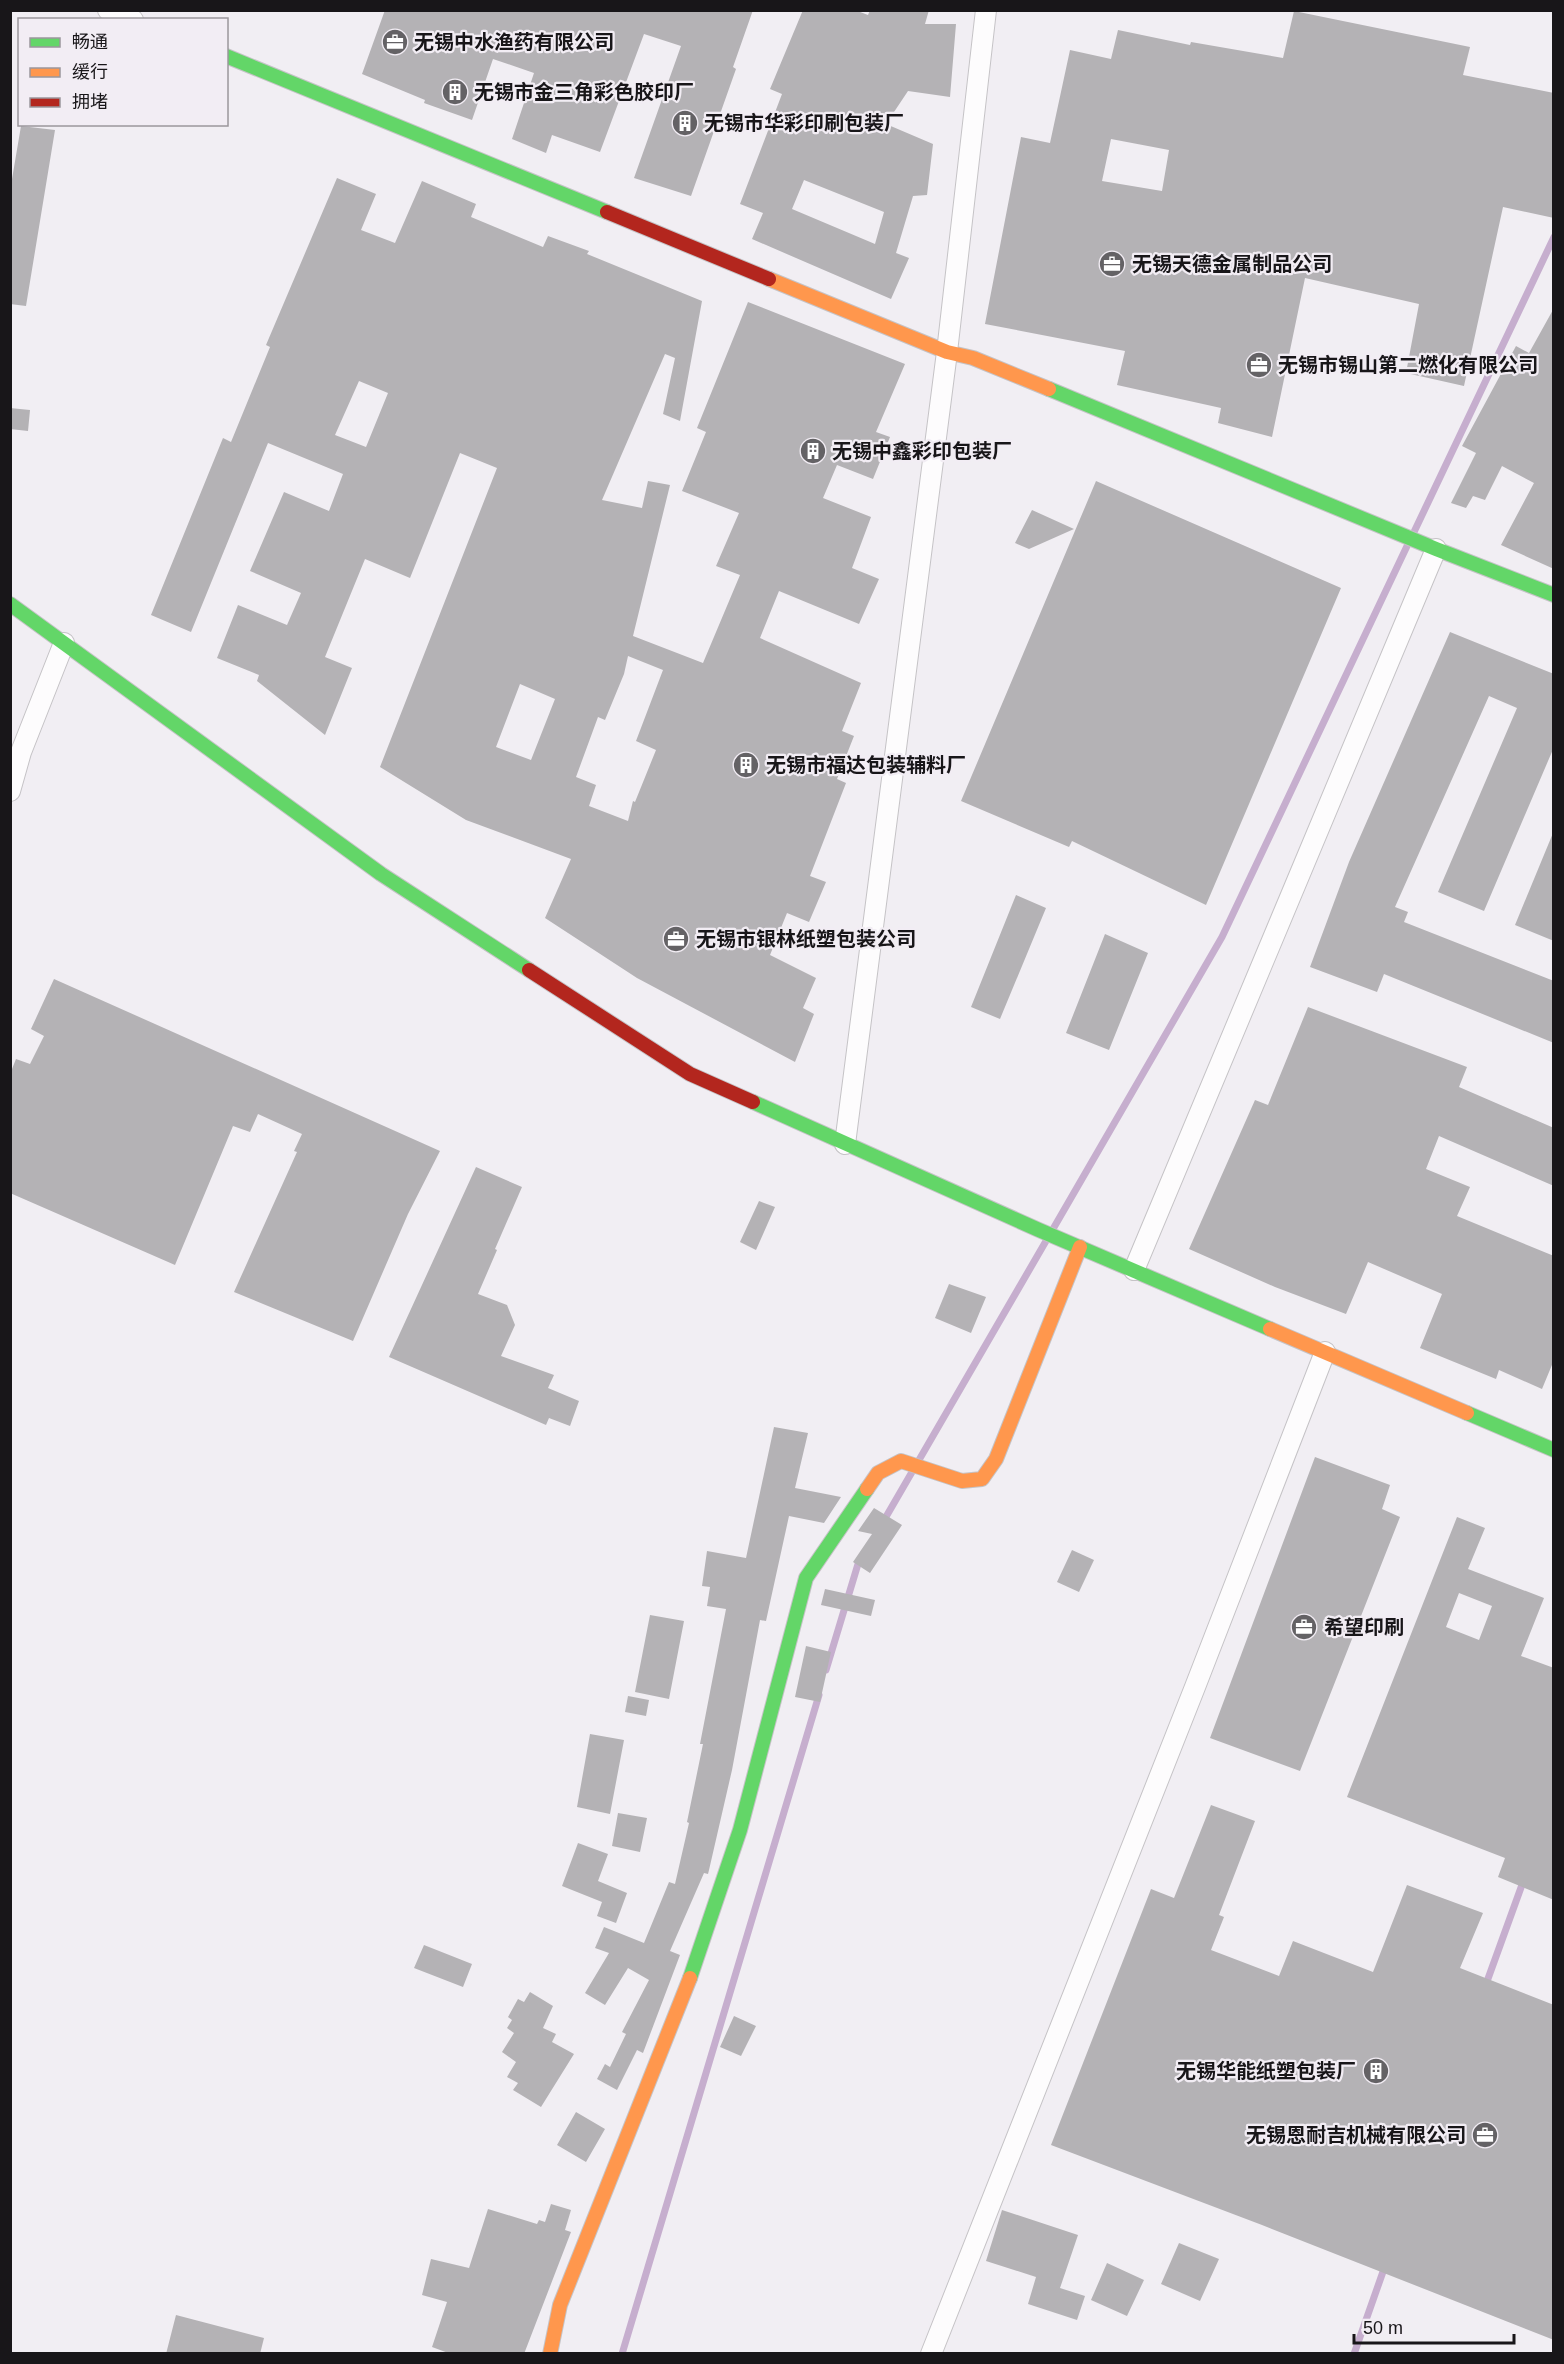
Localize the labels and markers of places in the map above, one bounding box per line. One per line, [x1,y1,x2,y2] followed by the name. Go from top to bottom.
[380,27,410,57] office icon: 无锡中水渔药有限公司
[414,31,614,53] place label: 无锡中水渔药有限公司
[440,77,470,107] building icon: 无锡市金三角彩色胶印厂
[474,81,694,103] place label: 无锡市金三角彩色胶印厂
[670,108,700,138] building icon: 无锡市华彩印刷包装厂
[704,112,904,134] place label: 无锡市华彩印刷包装厂
[1097,249,1127,279] office icon: 无锡天德金属制品公司
[1132,253,1332,275] place label: 无锡天德金属制品公司
[1244,350,1274,380] office icon: 无锡市锡山第二燃化有限公司
[1278,354,1538,376] place label: 无锡市锡山第二燃化有限公司
[798,436,828,466] building icon: 无锡中鑫彩印包装厂
[832,440,1012,462] place label: 无锡中鑫彩印包装厂
[731,750,761,780] building icon: 无锡市福达包装辅料厂
[766,754,966,776] place label: 无锡市福达包装辅料厂
[661,924,691,954] office icon: 无锡市银林纸塑包装公司
[696,928,916,950] place label: 无锡市银林纸塑包装公司
[1289,1612,1319,1642] office icon: 希望印刷
[1324,1616,1404,1638] place label: 希望印刷
[1361,2056,1391,2086] building icon: 无锡华能纸塑包装厂
[1176,2060,1356,2082] place label: 无锡华能纸塑包装厂
[1470,2120,1500,2150] office icon: 无锡恩耐吉机械有限公司
[1246,2124,1466,2146] place label: 无锡恩耐吉机械有限公司

